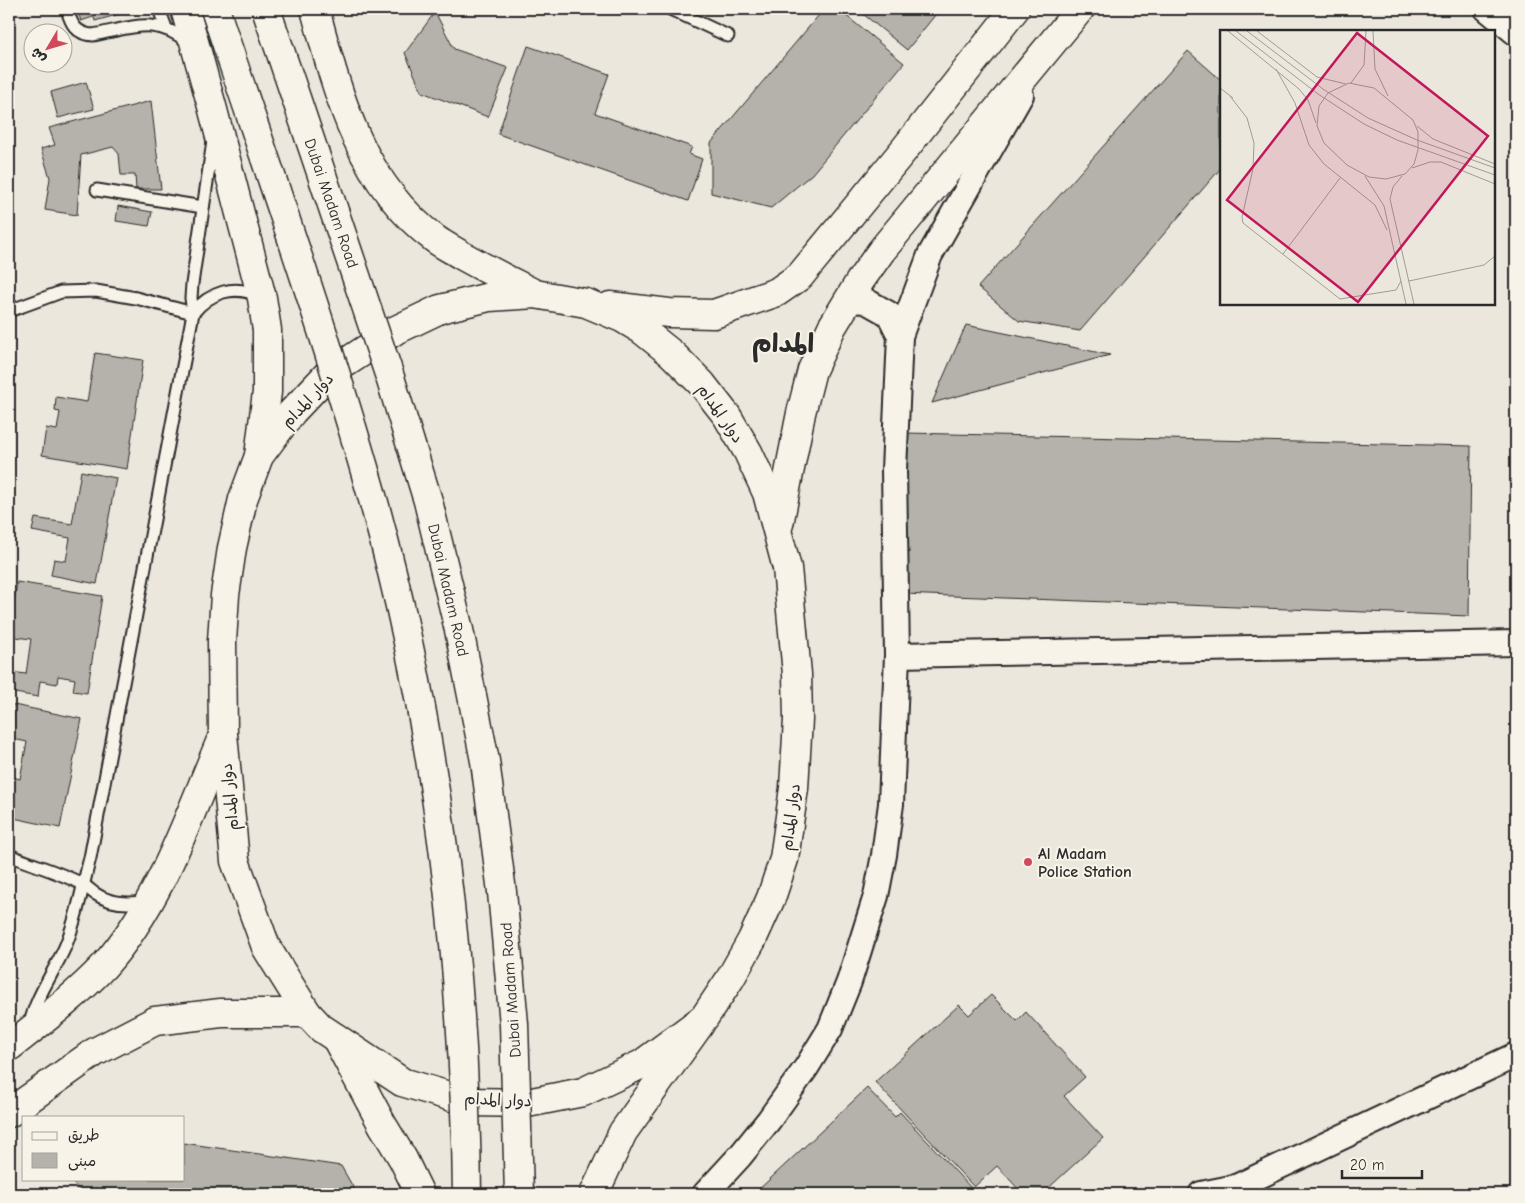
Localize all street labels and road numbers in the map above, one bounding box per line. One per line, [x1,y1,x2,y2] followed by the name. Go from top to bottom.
[300,136,362,270] street label: Dubai Madam Road
[278,370,340,434] street label: دوار المدام
[691,381,747,448] street label: دوار المدام
[424,522,472,658] street label: Dubai Madam Road
[218,762,245,831] street label: دوار المدام
[778,782,807,852] street label: دوار المدام
[497,922,525,1058] street label: Dubai Madam Road
[464,1090,532,1113] street label: دوار المدام

